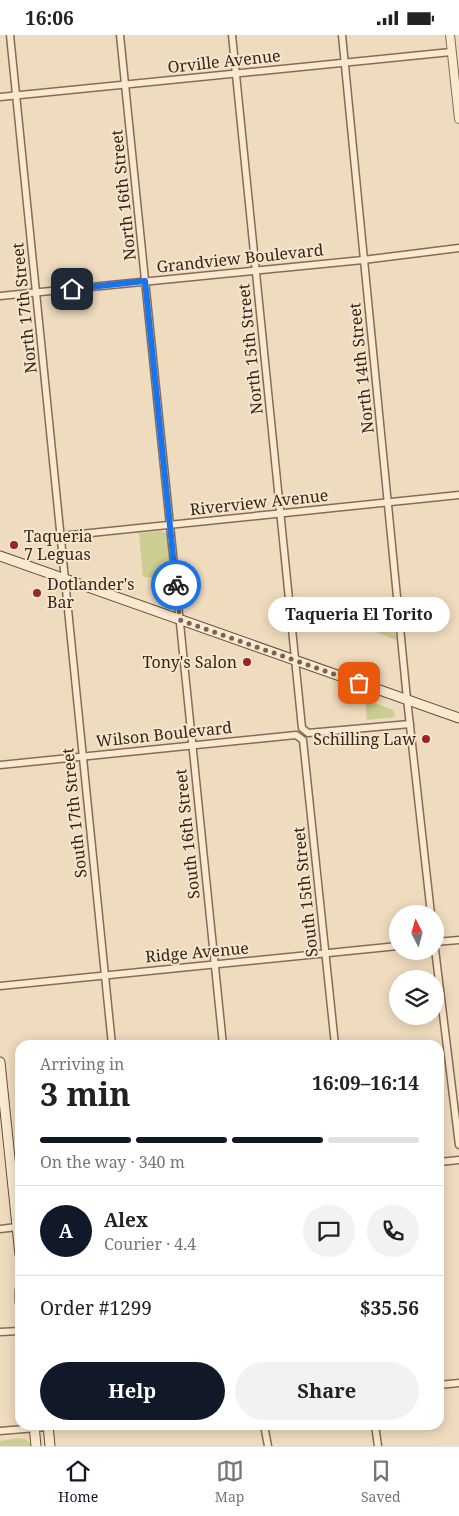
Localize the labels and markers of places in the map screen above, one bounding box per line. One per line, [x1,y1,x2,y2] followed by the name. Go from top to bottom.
[51,268,93,310] pin
[24,525,93,565] place label: Taqueria 7 Leguas
[8,539,20,551] marker: Taqueria 7 Leguas
[47,573,134,613] place label: Dotlander's Bar
[31,587,43,599] marker: Dotlander's Bar
[268,598,450,633] callout: Taqueria El Torito
[143,651,237,673] place label: Tony's Salon
[241,656,253,668] marker: Tony's Salon
[338,662,380,704] pin
[313,728,416,750] place label: Schilling Law
[420,733,432,745] marker: Schilling Law

